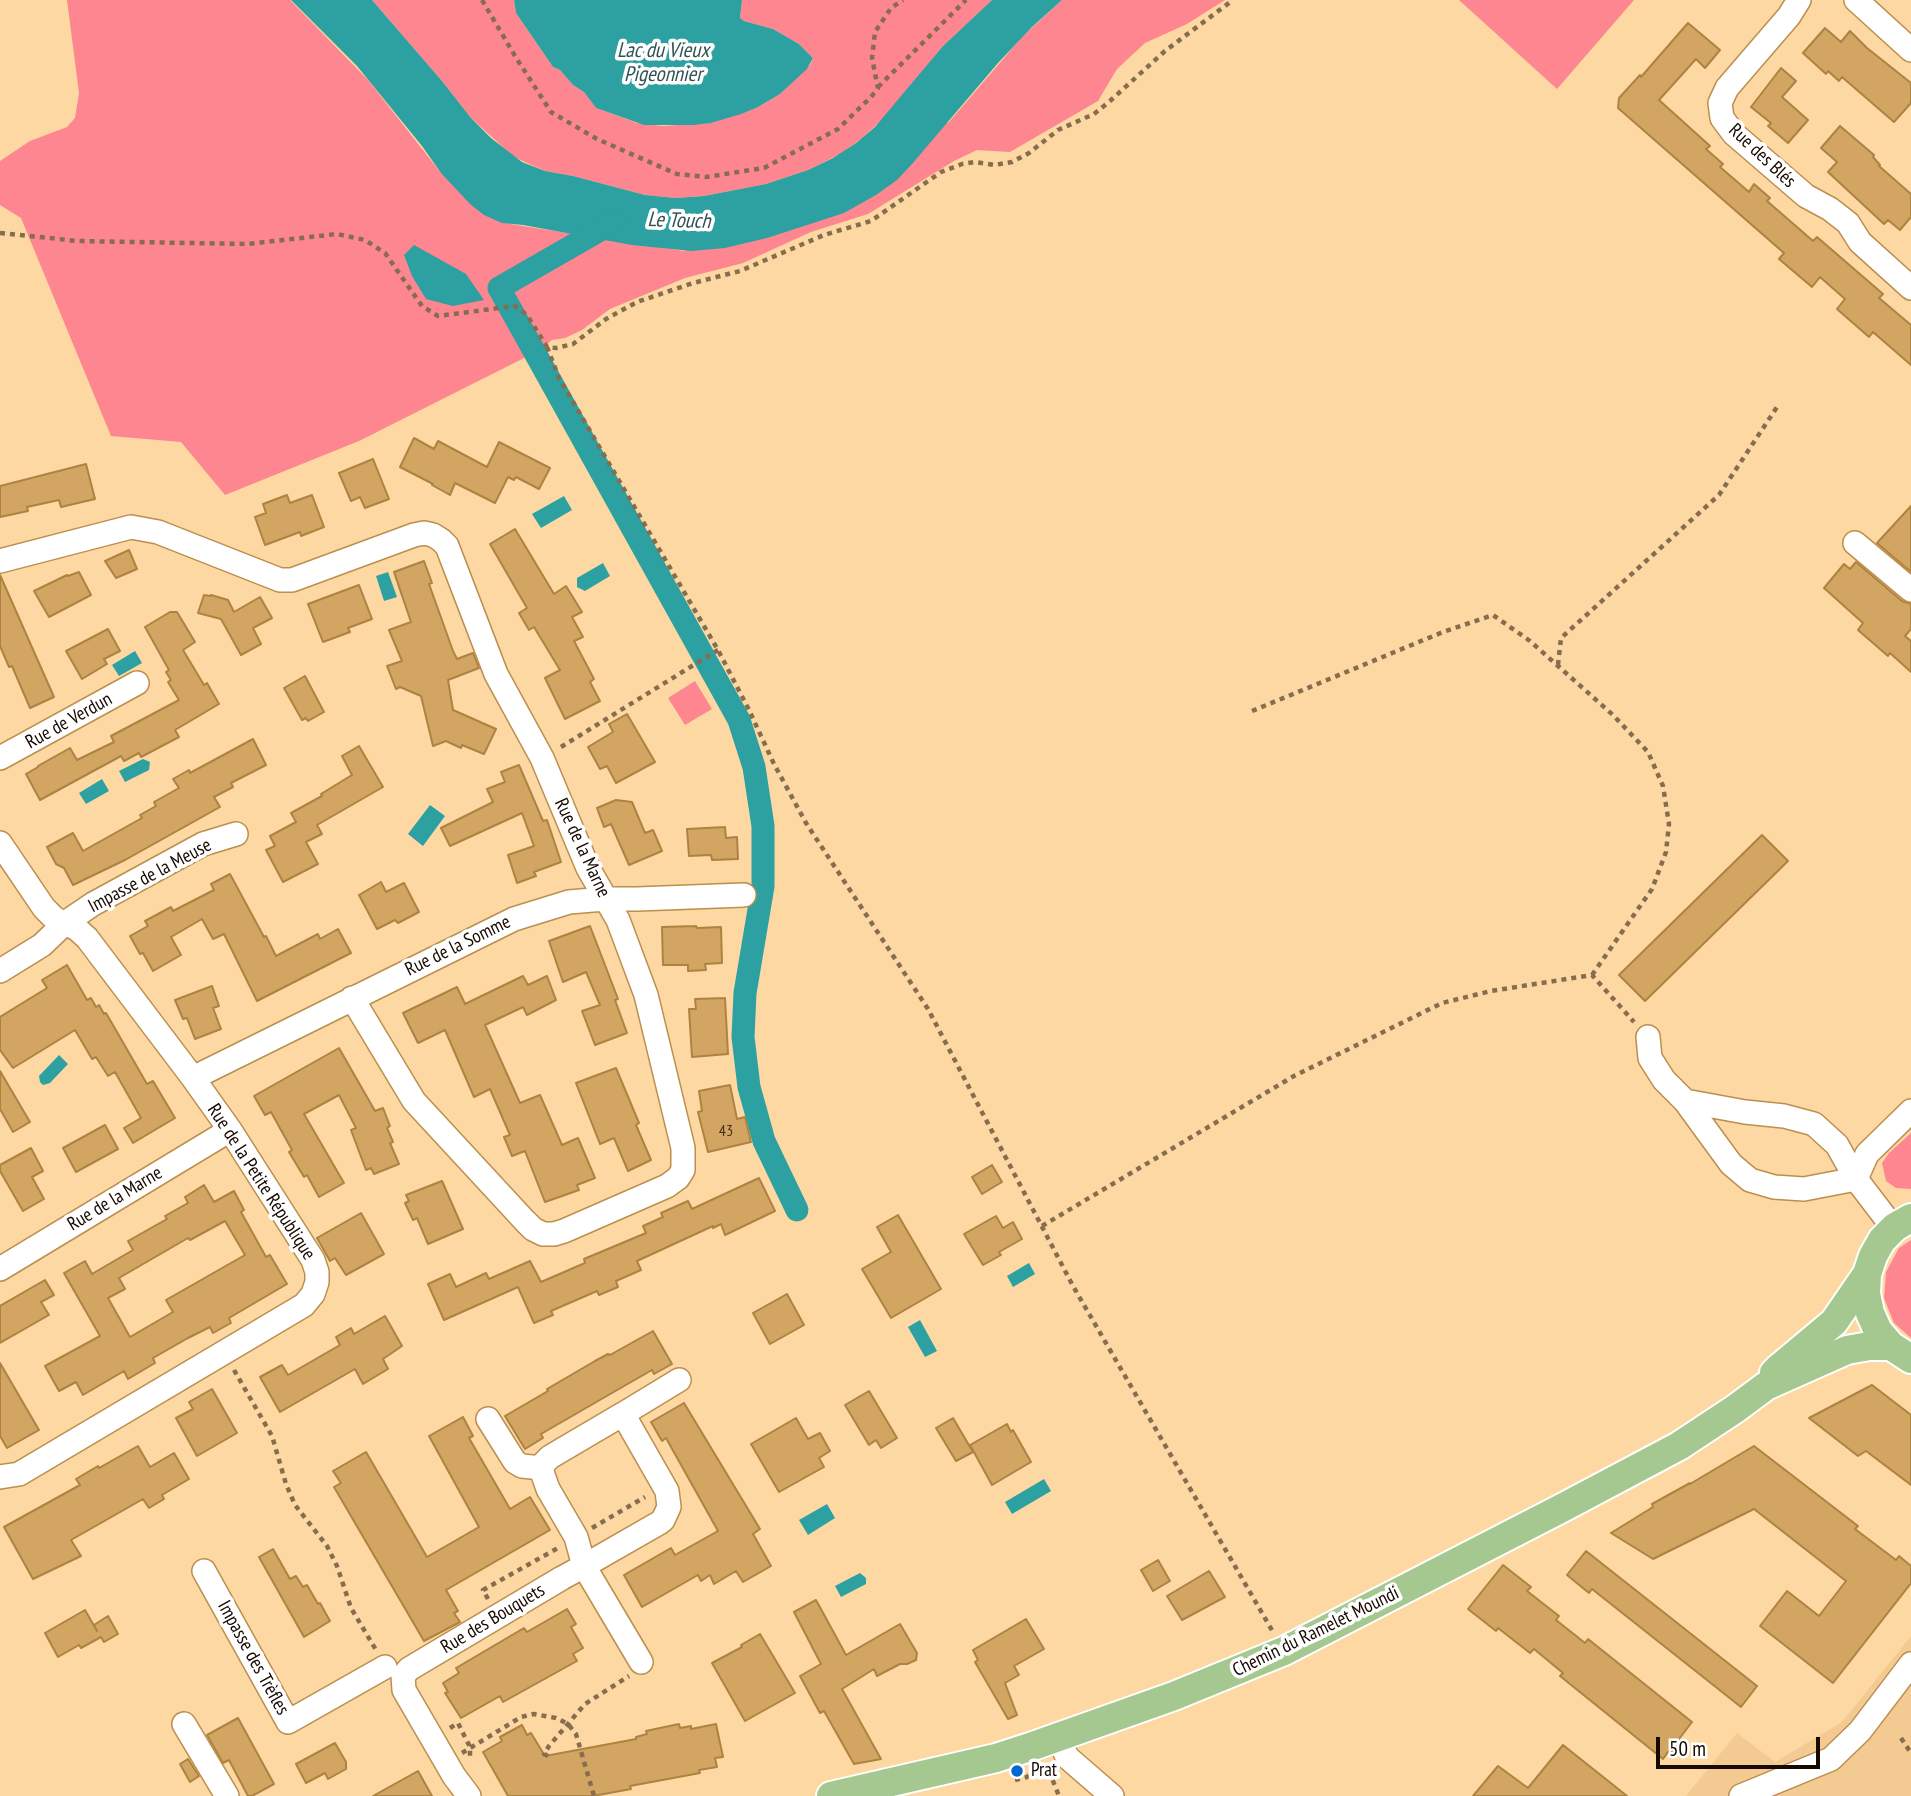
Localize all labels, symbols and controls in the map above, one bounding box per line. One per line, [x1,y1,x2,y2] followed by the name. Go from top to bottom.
[617,38,709,88] water label: Lac du Vieux Pigeonnier
[1724,119,1800,193] street label: Rue des Blés
[647,207,711,235] water label: Le Touch
[22,688,116,754] street label: Rue de Verdun
[549,795,615,901] street label: Rue de la Marne
[85,834,215,918] street label: Impasse de la Meuse
[402,911,514,981] street label: Rue de la Somme
[202,1100,320,1264] street label: Rue de la Petite République
[719,1121,733,1141] house number: 43
[63,1162,167,1236] street label: Rue de la Marne
[437,1579,549,1659] street label: Rue des Bouquets
[1229,1582,1403,1682] street label: Chemin du Ramelet Moundi
[212,1597,294,1719] street label: Impasse des Trèfles
[1659,1722,1824,1766] scale bar
[1669,1735,1706,1762] text: 50 m
[1031,1760,1057,1782] place label: Prat
[1009,1763,1025,1779] marker: Prat

